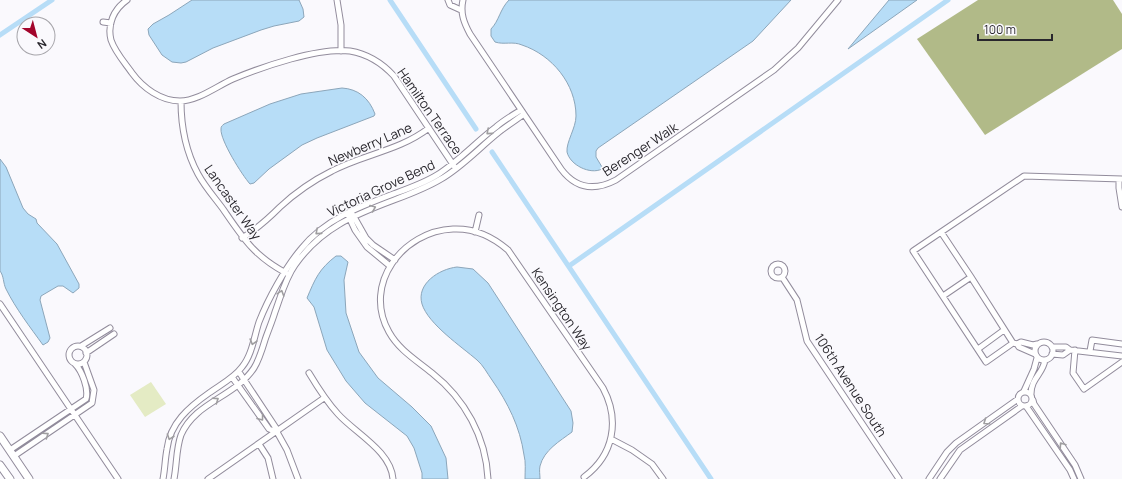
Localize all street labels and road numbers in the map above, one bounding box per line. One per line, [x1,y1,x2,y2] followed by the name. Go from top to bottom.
[394,64,467,158] street label: Hamilton Terrace
[325,118,415,170] street label: Newberry Lane
[599,118,681,180] street label: Berenger Walk
[324,155,438,221] street label: Victoria Grove Bend
[200,161,266,243] street label: Lancaster Way
[528,264,596,354] street label: Kensington Way
[811,330,891,440] street label: 106th Avenue South

